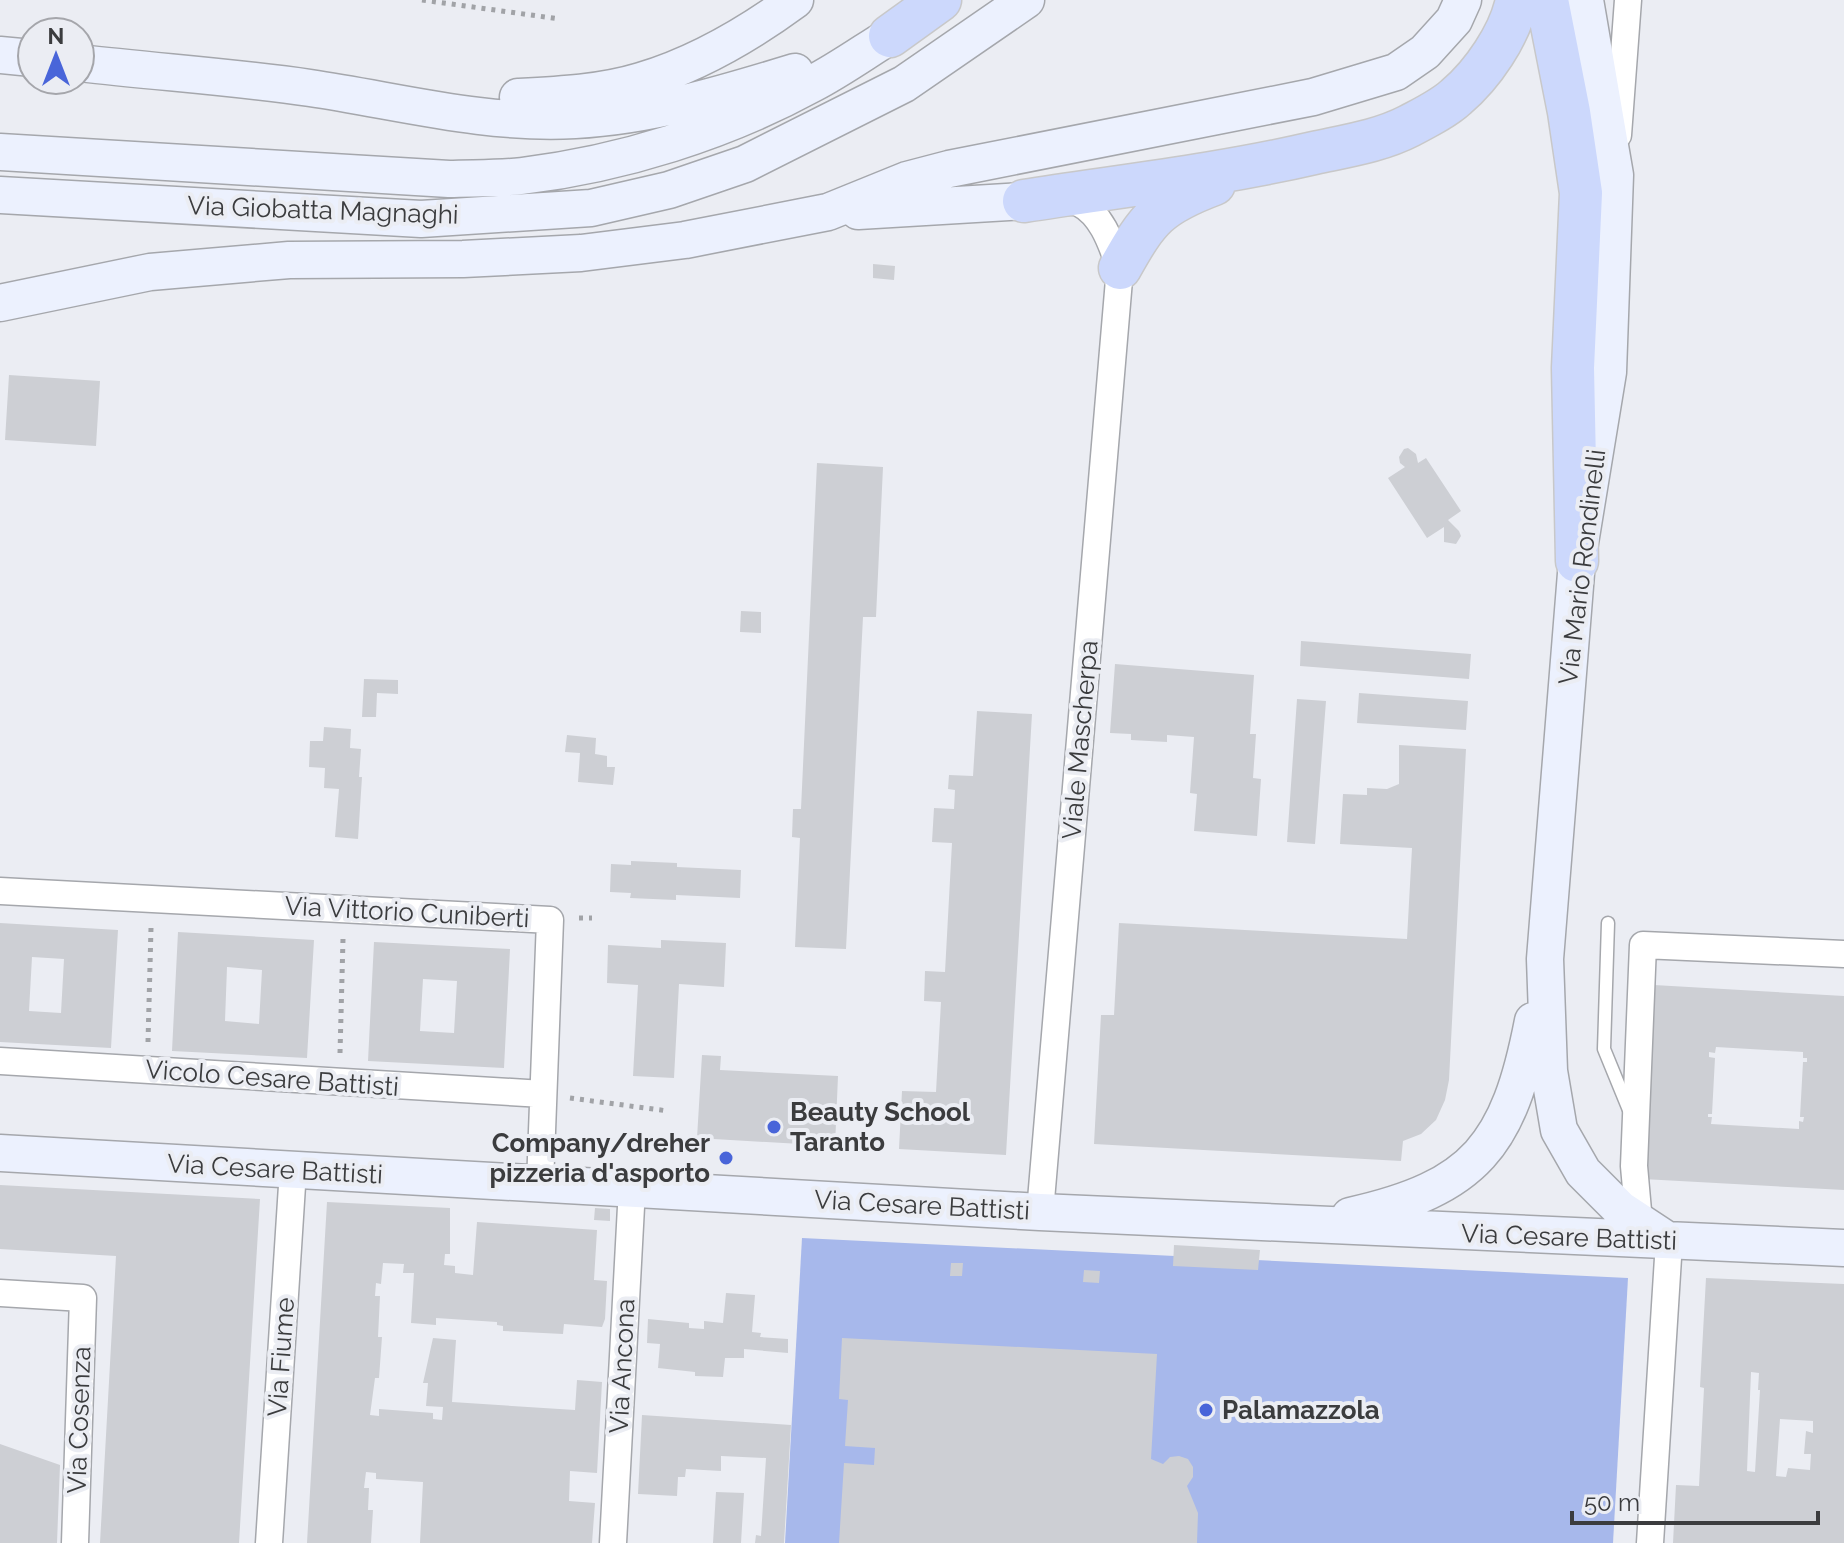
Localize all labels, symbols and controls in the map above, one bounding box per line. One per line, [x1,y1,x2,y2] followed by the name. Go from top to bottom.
[16,16,96,96] north arrow
[48,23,64,49] text: N
[187,190,459,230] street label: Via Giobatta Magnaghi
[1553,447,1611,687] street label: Via Mario Rondinelli
[1056,639,1104,841] street label: Viale Mascherpa
[284,891,530,933] street label: Via Vittorio Cuniberti
[144,1054,400,1102] street label: Vicolo Cesare Battisti
[790,1097,971,1157] place label: Beauty School Taranto
[765,1118,783,1136] marker: Beauty School Taranto
[490,1128,710,1188] place label: Company/dreher pizzeria d'asporto
[166,1148,384,1190] street label: Via Cesare Battisti
[717,1149,735,1167] marker: Company/dreher pizzeria d'asporto
[813,1184,1031,1226] street label: Via Cesare Battisti
[1461,1218,1677,1256] street label: Via Cesare Battisti
[262,1296,300,1418] street label: Via Fiume
[603,1298,641,1434] street label: Via Ancona
[61,1346,97,1494] street label: Via Cosenza
[1222,1395,1380,1425] place label: Palamazzola
[1197,1401,1215,1419] marker: Palamazzola
[1572,1475,1818,1525] scale bar
[1584,1488,1640,1517] text: 50 m

